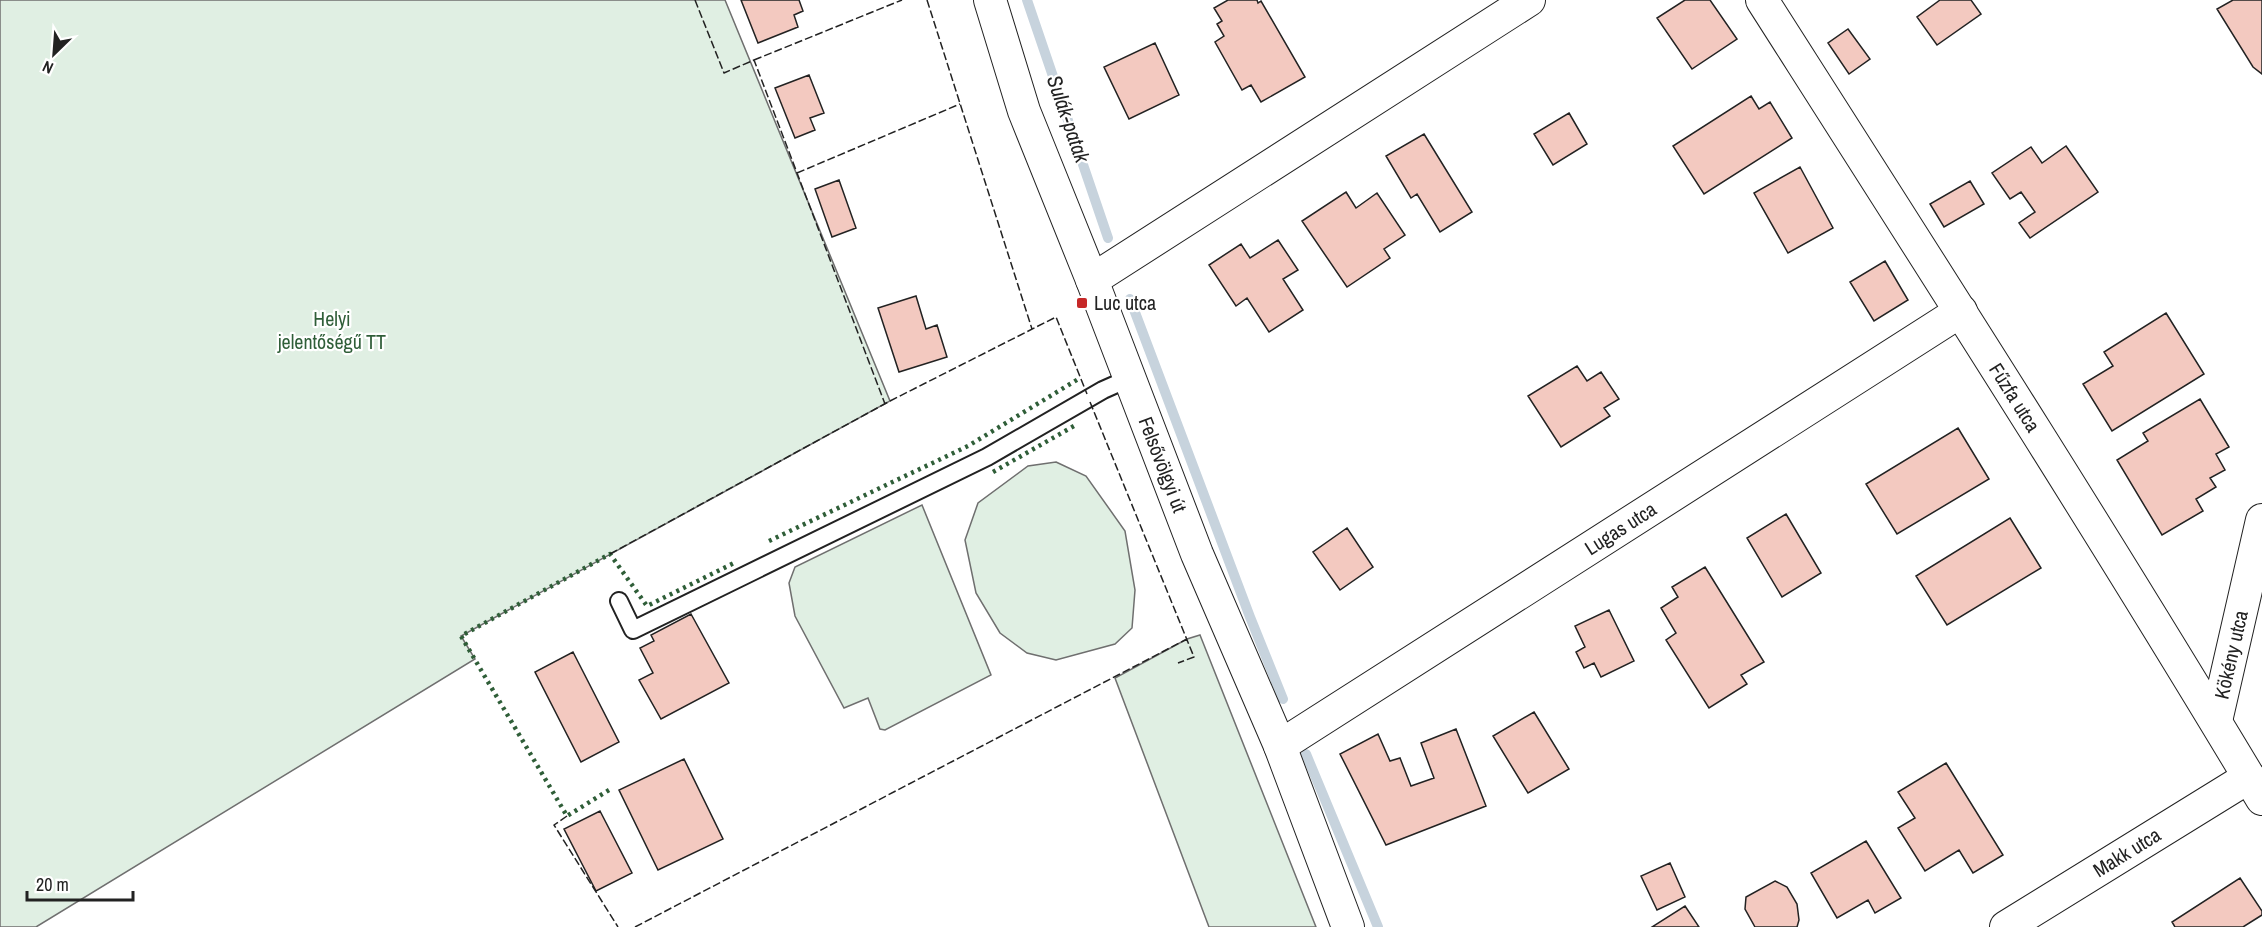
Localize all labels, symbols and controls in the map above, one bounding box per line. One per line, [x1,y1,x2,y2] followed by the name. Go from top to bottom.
[24,24,84,84] north arrow
[39,56,57,80] text: N
[1040,71,1097,168] water label: Sulák-patak
[1094,289,1156,316] place label: Luc utca
[1075,296,1089,310] marker: Luc utca
[277,305,386,355] park label: Helyi jelentőségű TT
[1983,358,2047,437] street label: Fűzfa utca
[1133,413,1194,517] street label: Felsővölgyi út
[1579,495,1661,561] street label: Lugas utca
[2207,608,2254,702] street label: Kökény utca
[2088,821,2165,883] street label: Makk utca
[27,864,134,902] scale bar
[36,872,69,897] text: 20 m

